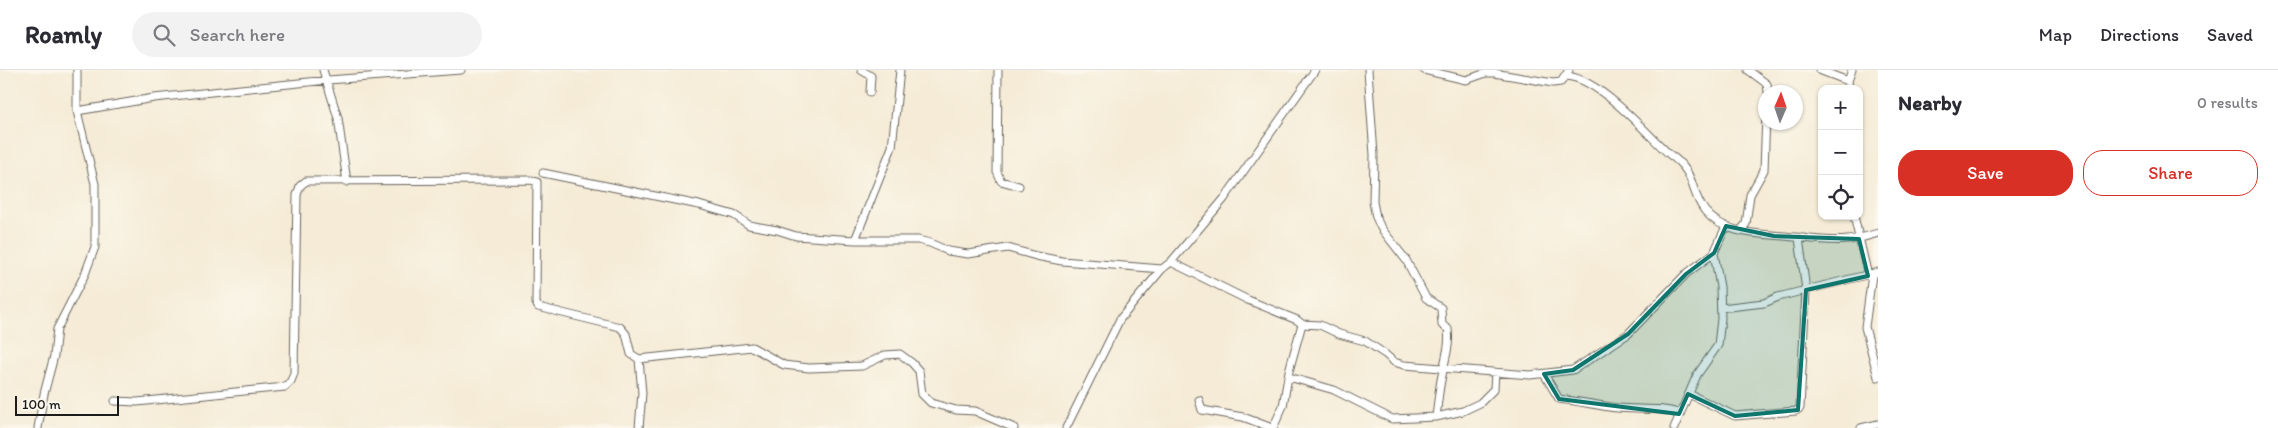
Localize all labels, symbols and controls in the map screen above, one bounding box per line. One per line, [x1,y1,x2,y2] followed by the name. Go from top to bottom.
[132,12,482,57] search box
[25,20,102,49] text: Roamly
[150,21,178,49] icon: search
[190,23,285,46] text: Search here
[2039,24,2072,46] text: Map
[2100,24,2179,46] text: Directions
[2207,24,2253,46] text: Saved
[1758,85,1803,130] north arrow
[1818,85,1863,220] map controls
[1818,85,1863,130] button: +
[1898,90,1962,115] text: Nearby
[2197,93,2258,112] text: 0 results
[1818,130,1863,175] button: −
[1898,150,2073,196] button: Save
[2083,150,2258,196] button: Share
[1818,175,1863,220] button: locate
[15,393,119,416] scale bar
[22,396,61,413] text: 100 m

